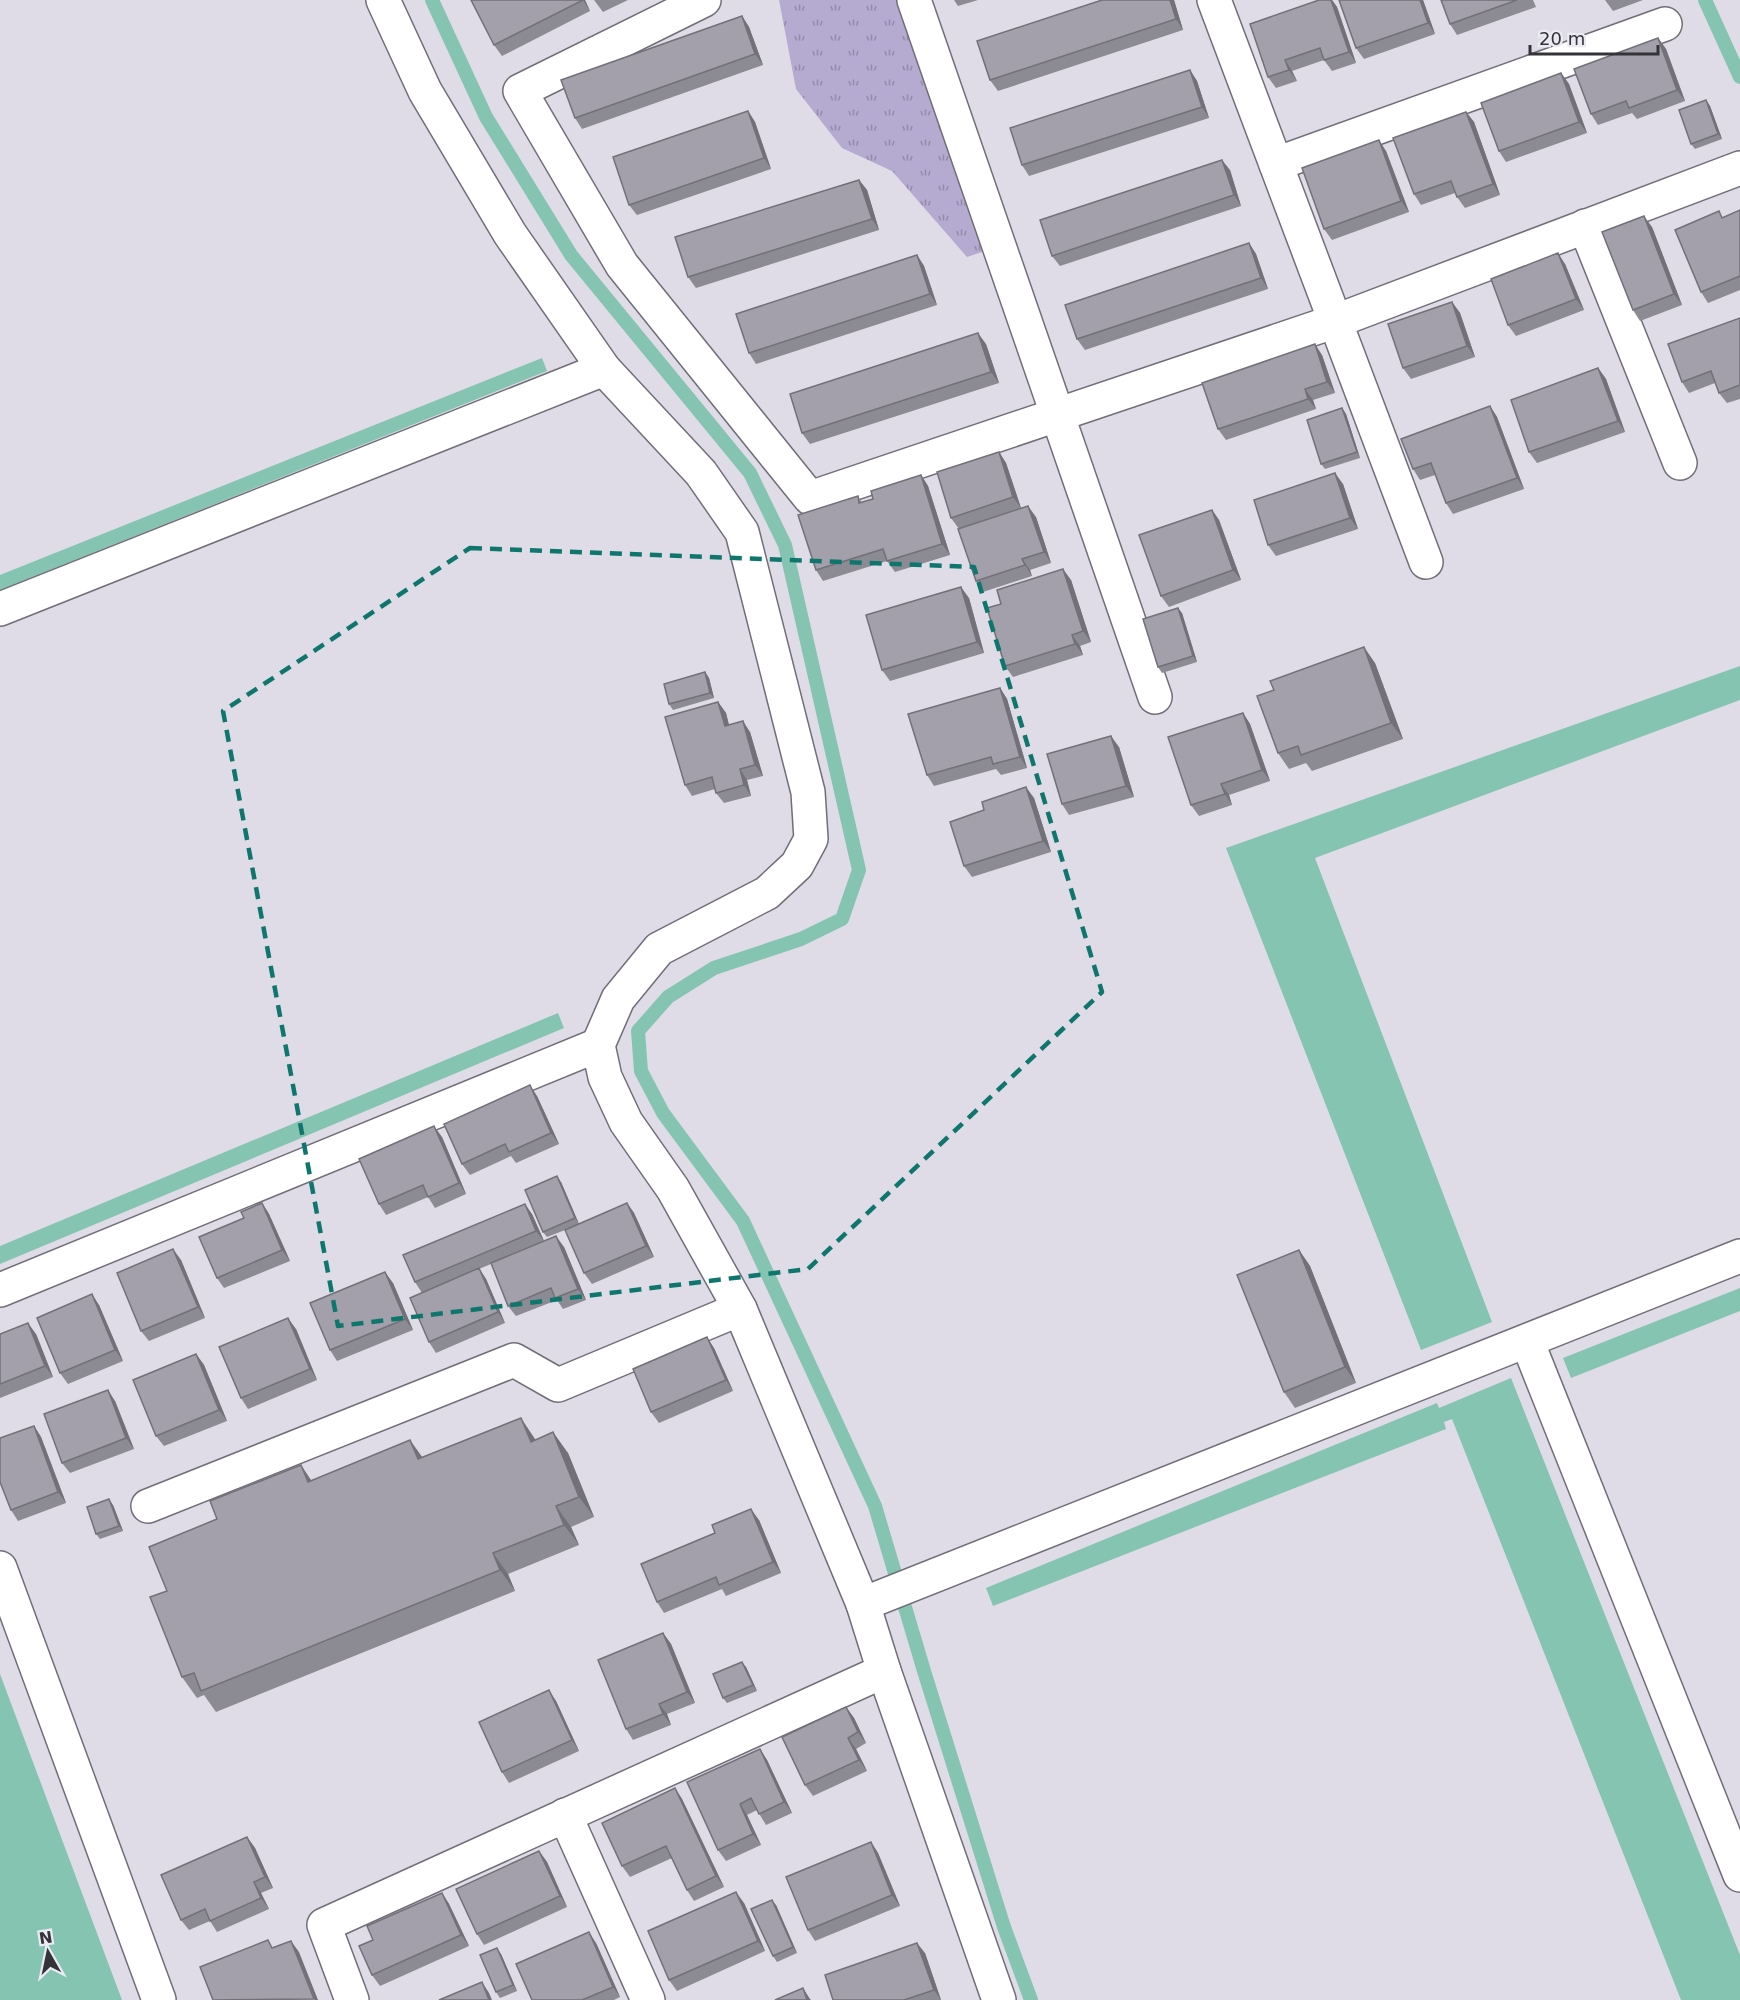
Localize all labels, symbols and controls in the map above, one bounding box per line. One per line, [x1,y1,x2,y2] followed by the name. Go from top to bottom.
[1530,18,1658,56] scale bar
[1539,28,1585,49] text: 20 m
[18,1922,78,1982] north arrow
[38,1927,54,1948] text: N

